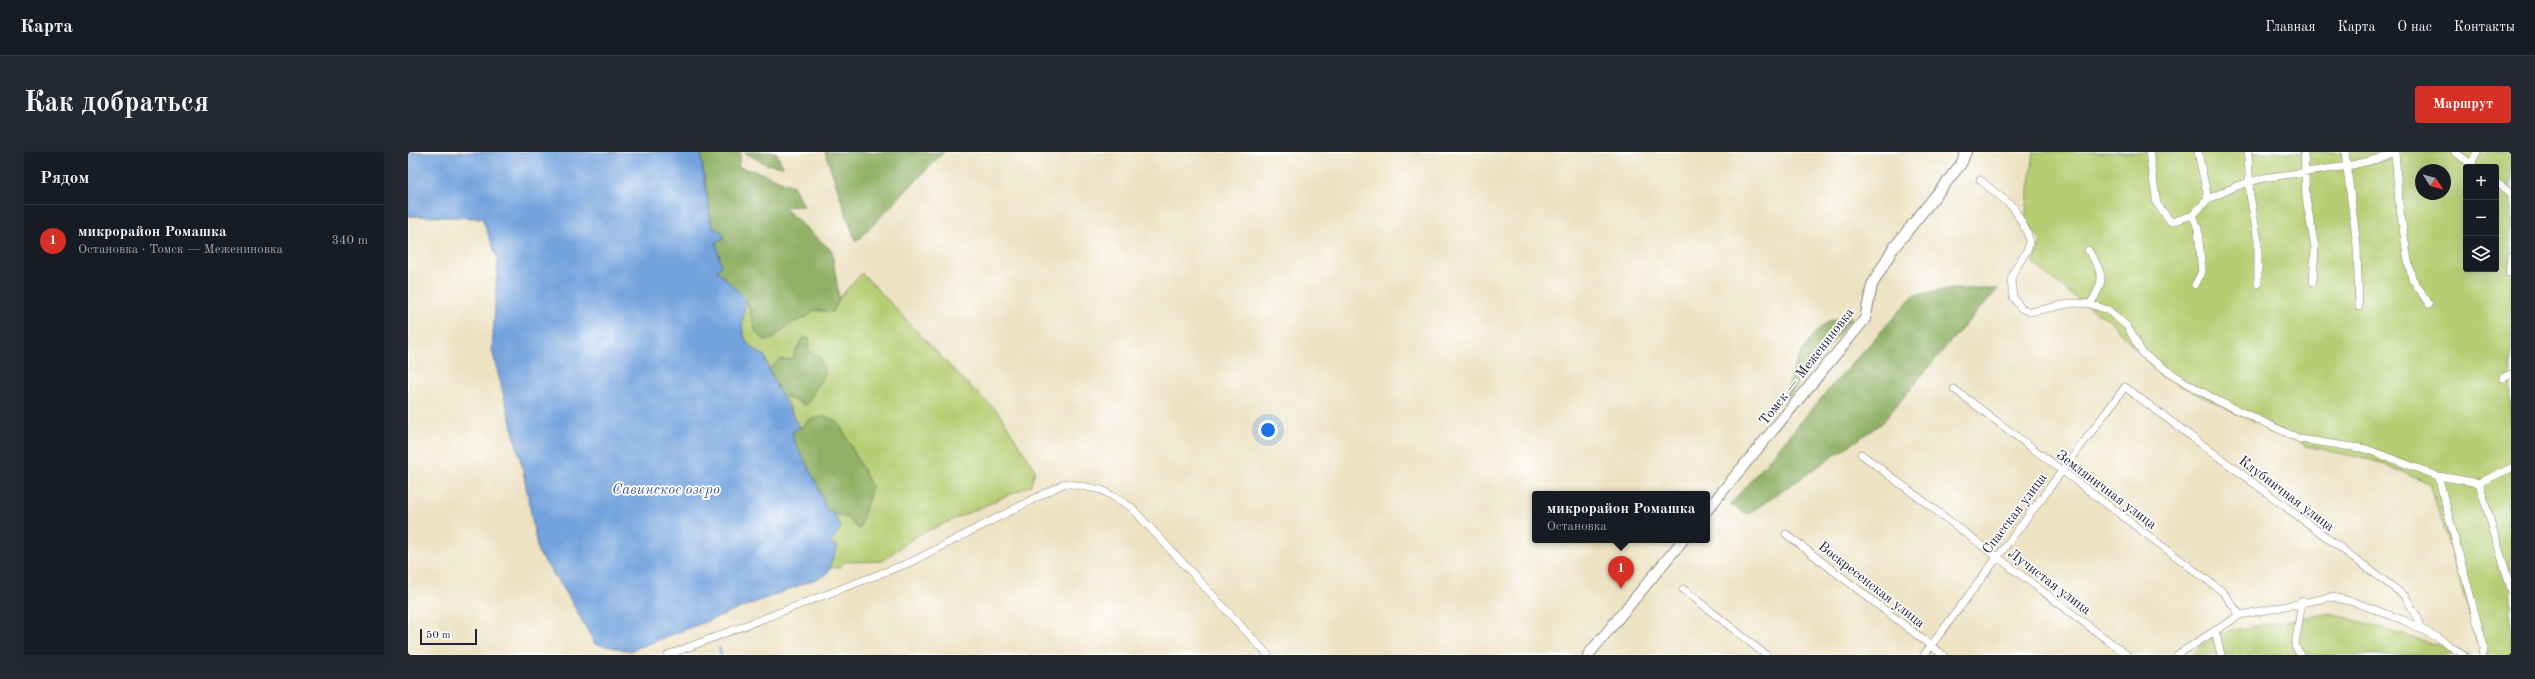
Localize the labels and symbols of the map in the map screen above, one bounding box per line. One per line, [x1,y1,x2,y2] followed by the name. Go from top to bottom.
[2415,164,2451,200] north arrow
[1757,305,1857,428] street label: Томск — Межениновка
[1258,420,1278,440] your location
[2054,448,2159,532] street label: Земляничная улица
[2236,453,2337,534] street label: Клубничная улица
[1980,471,2050,557] street label: Спасская улица
[612,483,720,498] water label: Савинское озеро
[1816,539,1927,631] street label: Воскресенская улица
[2005,546,2093,617] street label: Лучистая улица
[1608,556,1634,589] pin: 1
[420,627,477,646] scale bar

